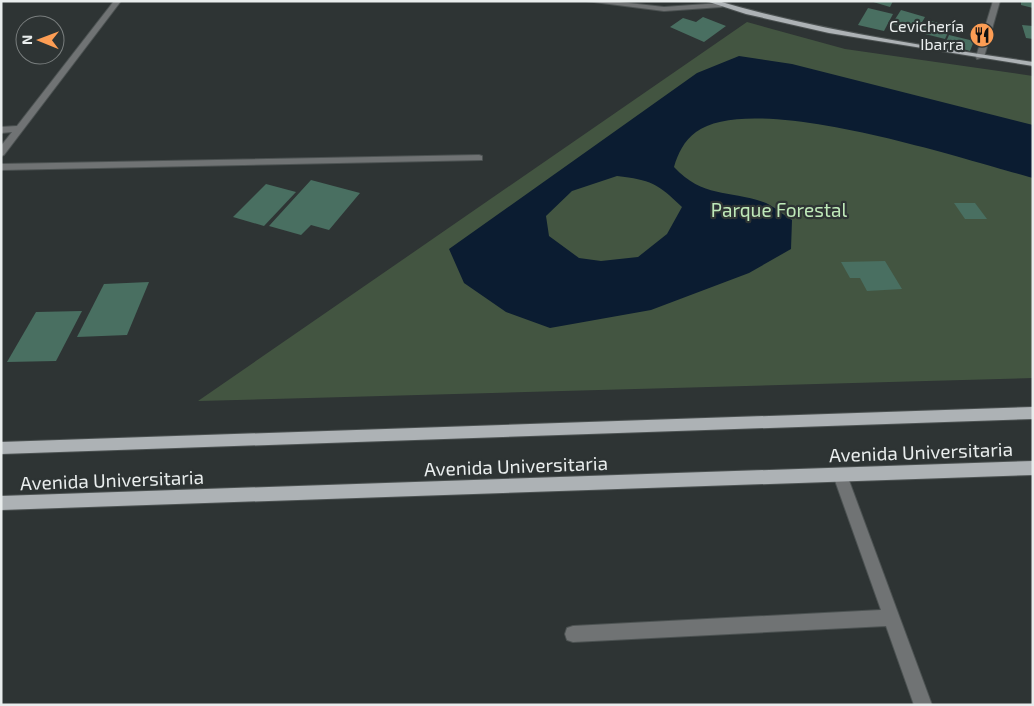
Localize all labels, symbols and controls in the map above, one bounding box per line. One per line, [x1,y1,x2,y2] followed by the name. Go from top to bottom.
[15,15,65,65] north arrow
[889,16,964,53] place label: Cevichería Ibarra
[969,22,995,48] restaurant icon: Cevichería Ibarra
[18,35,35,45] text: N
[711,198,848,221] park label: Parque Forestal
[829,437,1013,466] street label: Avenida Universitaria
[424,451,608,480] street label: Avenida Universitaria
[20,465,204,494] street label: Avenida Universitaria

